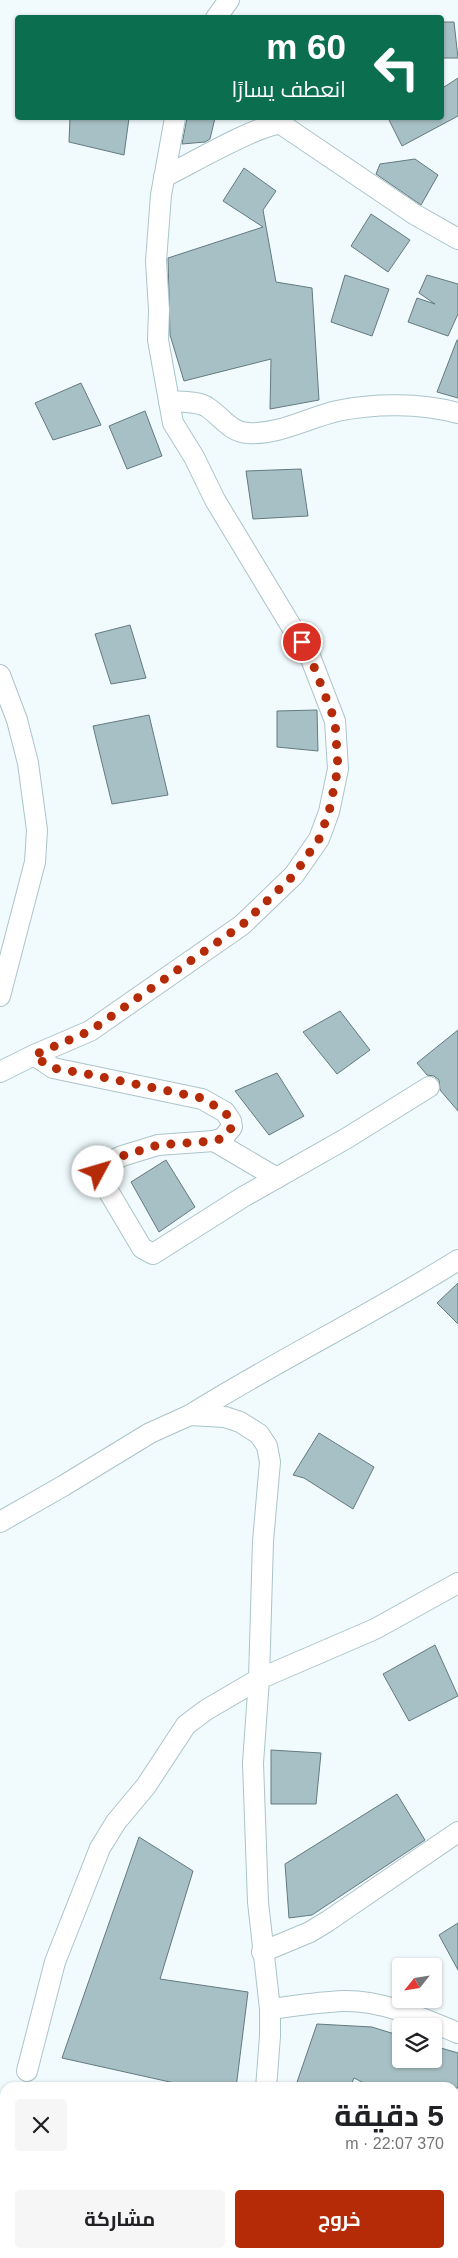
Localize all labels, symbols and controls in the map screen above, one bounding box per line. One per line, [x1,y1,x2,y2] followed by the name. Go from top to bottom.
[266,27,346,66] text: 60 m
[364,35,429,100] icon: left
[231,77,346,102] text: انعطف يسارًا
[281,621,323,663] pin
[288,628,316,656] icon: arrive
[71,1145,123,1197] position arrow
[392,1958,442,2008] north arrow
[392,1958,442,2068] map controls
[392,2018,442,2068] button: layers
[15,2099,67,2151] button: close
[334,2099,444,2132] text: 5 دقيقة
[345,2135,444,2152] text: 370 m · 22:07
[15,2190,225,2248] button: مشاركة
[235,2190,444,2248] button: خروج

